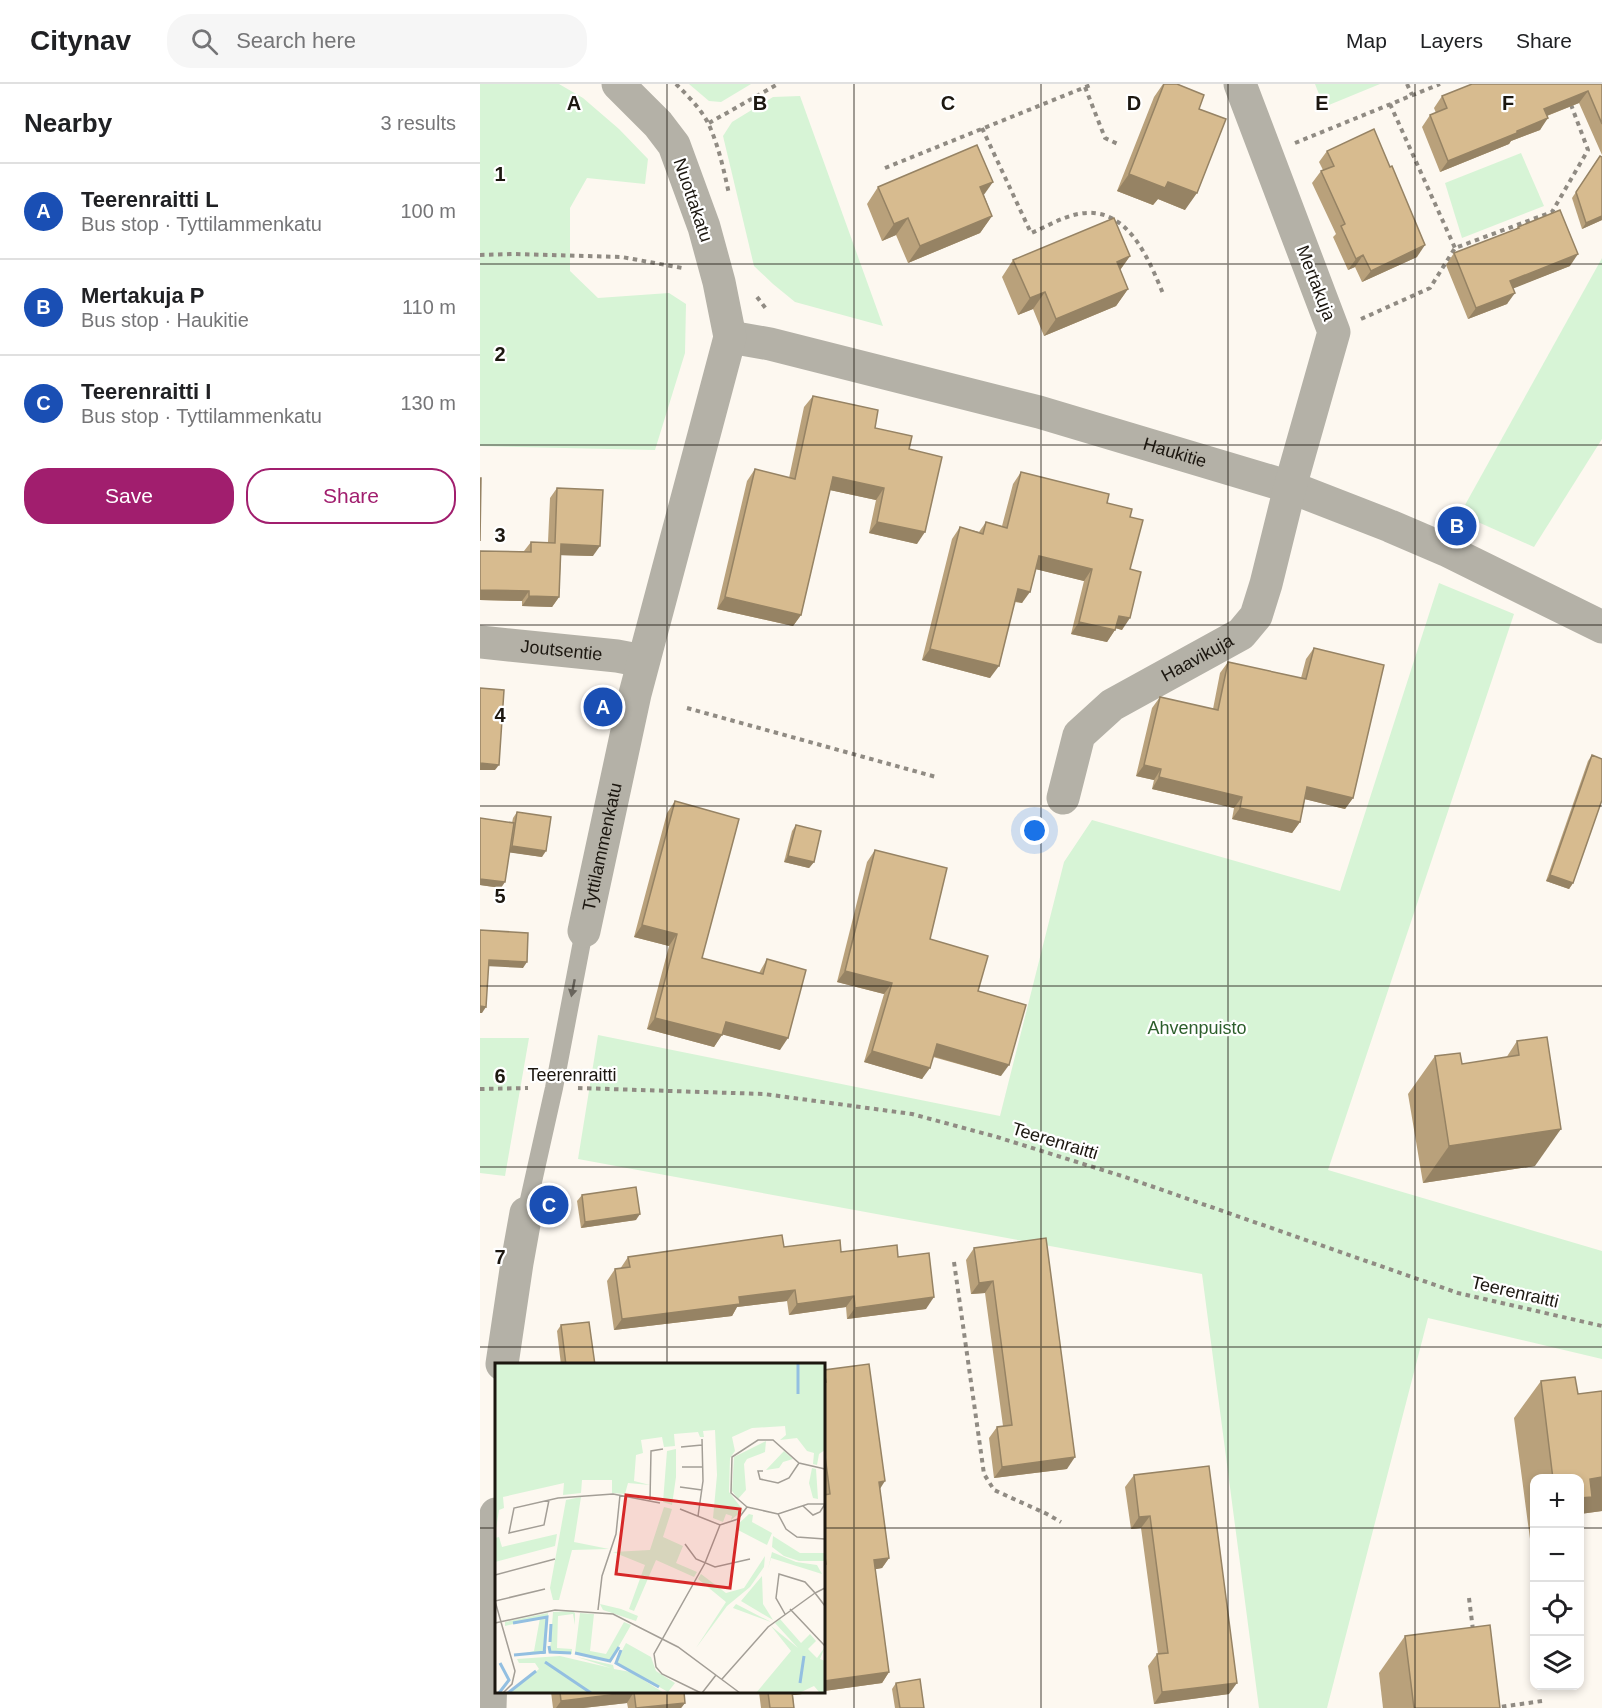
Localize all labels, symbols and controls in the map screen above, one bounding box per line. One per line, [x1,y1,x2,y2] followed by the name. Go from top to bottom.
[167,14,587,68] search box
[30,25,131,56] text: Citynav
[188,25,221,58] icon: search
[236,28,356,53] text: Search here
[1346,29,1387,52] text: Map
[1420,29,1483,52] text: Layers
[1516,29,1572,52] text: Share
[567,92,581,114] text: A
[753,92,767,114] text: B
[941,92,955,114] text: C
[1127,92,1141,114] text: D
[1315,92,1329,114] text: E
[1502,92,1514,114] text: F
[24,108,112,138] text: Nearby
[380,112,456,134] text: 3 results
[669,156,717,244] street label: Nuottakatu
[494,163,506,185] text: 1
[81,187,219,212] text: Teerenraitti L
[36,200,51,222] text: A
[400,200,456,222] text: 100 m
[81,213,322,235] text: Bus stop · Tyttilammenkatu
[1293,243,1340,324] street label: Mertakuja
[81,283,205,308] text: Mertakuja P
[36,296,51,318] text: B
[402,296,456,318] text: 110 m
[81,309,249,331] text: Bus stop · Haukitie
[494,343,506,365] text: 2
[81,379,211,404] text: Teerenraitti I
[36,392,51,414] text: C
[400,392,456,414] text: 130 m
[81,405,322,427] text: Bus stop · Tyttilammenkatu
[1141,434,1209,472] street label: Haukitie
[24,468,234,524] button: Save
[246,468,456,524] button: Share
[1438,504,1476,548] pin: B
[494,524,506,546] text: 3
[1158,630,1238,686] street label: Haavikuja
[520,636,603,664] street label: Joutsentie
[584,684,622,730] pin: A
[494,704,506,726] text: 4
[579,781,626,913] street label: Tyttilammenkatu
[1020,816,1049,845] your location
[494,885,506,907] text: 5
[568,979,577,998] one-way arrow
[1147,1018,1247,1038] park label: Ahvenpuisto
[494,1065,506,1087] text: 6
[527,1065,617,1085] street label: Teerenraitti
[1009,1118,1101,1164] street label: Teerenraitti
[530,1182,568,1228] pin: C
[494,1246,506,1268] text: 7
[1469,1272,1561,1312] street label: Teerenraitti
[495,1363,825,1693] inset map
[1530,1474,1584,1690] map controls
[1530,1474,1584,1528] button: +
[1530,1528,1584,1582] button: −
[1530,1582,1584,1636] button: locate
[1530,1636,1584,1690] button: layers

